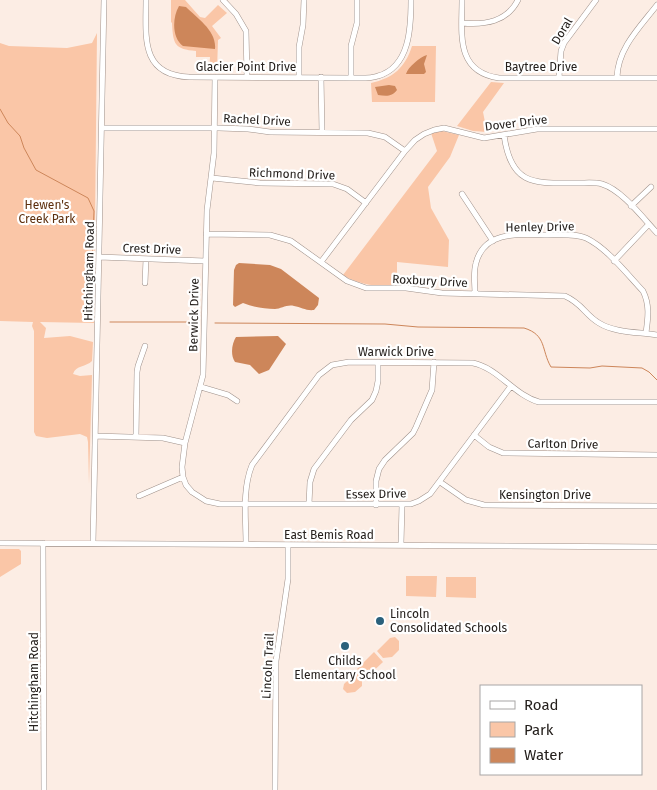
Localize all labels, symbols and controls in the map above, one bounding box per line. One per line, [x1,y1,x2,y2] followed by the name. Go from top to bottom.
[549,15,576,47] street label: Doral
[196,60,296,74] street label: Glacier Point Drive
[505,60,577,74] street label: Baytree Drive
[223,111,291,129] street label: Rachel Drive
[484,112,548,134] street label: Dover Drive
[249,165,335,183] street label: Richmond Drive
[19,198,76,226] park label: Hewen's Creek Park
[505,219,575,235] street label: Henley Drive
[81,221,97,321] street label: Hitchingham Road
[122,241,182,257] street label: Crest Drive
[392,272,468,290] street label: Roxbury Drive
[186,278,202,352] street label: Berwick Drive
[358,345,434,359] street label: Warwick Drive
[527,436,599,452] street label: Carlton Drive
[345,486,407,502] street label: Essex Drive
[499,488,591,502] street label: Kensington Drive
[284,528,374,542] street label: East Bemis Road
[390,607,508,635] place label: Lincoln Consolidated Schools
[374,615,386,627] marker: Lincoln Consolidated Schools
[27,632,41,732] street label: Hitchingham Road
[259,632,277,699] street label: Lincoln Trail
[339,640,351,652] marker: Childs Elementary School
[294,654,396,682] place label: Childs Elementary School
[480,685,642,775] legend
[524,696,559,714] text: Road
[524,721,554,739] text: Park
[524,746,563,764] text: Water

